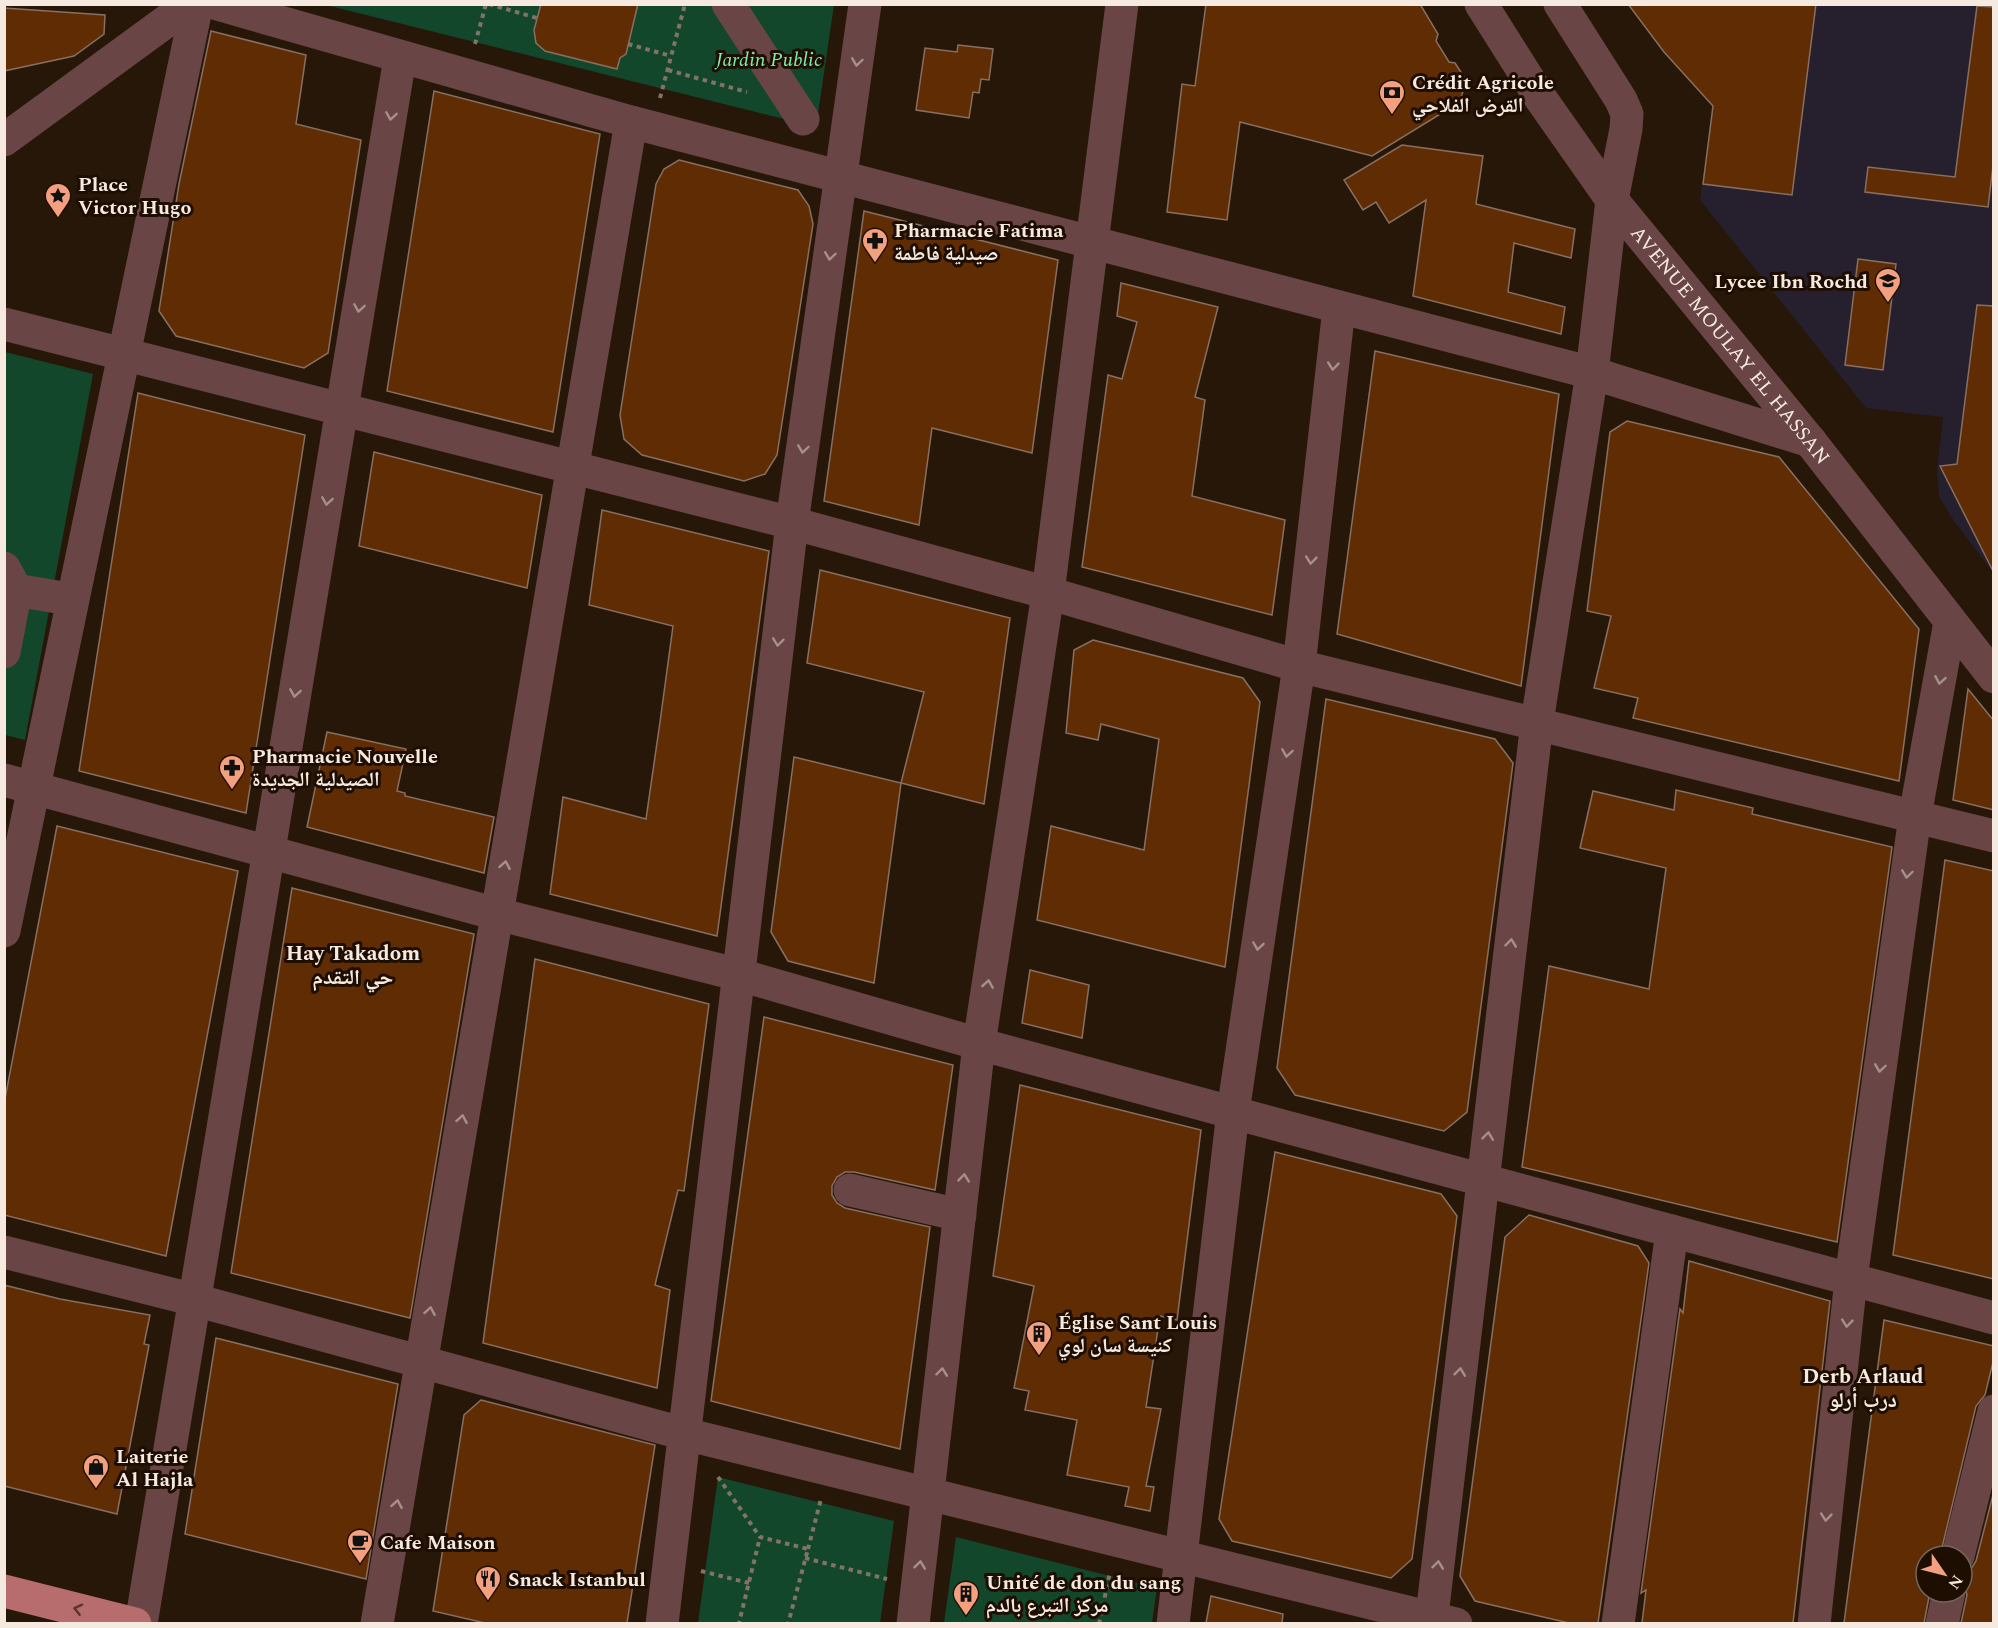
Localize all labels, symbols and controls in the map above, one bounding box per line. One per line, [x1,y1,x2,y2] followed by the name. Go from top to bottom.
[714,45,823,75] park label: Jardin Public
[851,58,864,67] one-way arrow
[1412,68,1554,121] place label: Crédit Agricole القرض الفلاحي
[1377,78,1407,116] bank icon: Crédit Agricole القرض الفلاحي
[385,111,397,121] one-way arrow
[78,170,192,223] place label: Place Victor Hugo
[43,181,73,219] place icon: Place Victor Hugo
[894,216,1064,269] place label: Pharmacie Fatima صيدلية فاطمة
[1623,219,1837,471] street label: AVENUE MOULAY EL HASSAN
[860,226,890,264] pharmacy icon: Pharmacie Fatima صيدلية فاطمة
[825,251,837,260] one-way arrow
[1873,266,1903,304] school or university icon: Lycee Ibn Rochd
[1714,267,1868,297] place label: Lycee Ibn Rochd
[353,304,365,313] one-way arrow
[1327,361,1340,370] one-way arrow
[797,444,809,453] one-way arrow
[321,496,333,505] one-way arrow
[1305,555,1318,564] one-way arrow
[772,638,785,647] one-way arrow
[1934,675,1947,685] one-way arrow
[289,688,302,698] one-way arrow
[252,742,438,795] place label: Pharmacie Nouvelle الصيدلية الجديدة
[1281,748,1293,758] one-way arrow
[217,753,247,791] pharmacy icon: Pharmacie Nouvelle الصيدلية الجديدة
[499,860,511,869] one-way arrow
[1901,870,1914,879] one-way arrow
[286,938,420,994] district label: Hay Takadom حي التقدم
[1504,938,1517,947] one-way arrow
[1252,941,1264,950] one-way arrow
[982,980,994,989] one-way arrow
[1875,1063,1887,1072] one-way arrow
[456,1115,468,1124] one-way arrow
[1481,1132,1494,1141] one-way arrow
[957,1173,970,1183] one-way arrow
[423,1307,436,1317] one-way arrow
[1058,1308,1217,1361] place label: Église Sant Louis كنيسة سان لوي
[1024,1319,1054,1357] building icon: Église Sant Louis كنيسة سان لوي
[1841,1319,1853,1328] one-way arrow
[1802,1361,1924,1417] district label: Derb Arlaud درب أرلو
[935,1367,948,1376] one-way arrow
[1454,1367,1466,1376] one-way arrow
[116,1442,194,1495] place label: Laiterie Al Hajla
[81,1452,111,1490] shop icon: Laiterie Al Hajla
[390,1499,403,1509] one-way arrow
[1820,1513,1833,1522] one-way arrow
[345,1527,375,1565] cafe icon: Cafe Maison
[380,1528,496,1558] place label: Cafe Maison
[1914,1544,1974,1604] north arrow
[913,1561,925,1570] one-way arrow
[1431,1561,1444,1570] one-way arrow
[473,1564,503,1602] restaurant icon: Snack Istanbul
[508,1565,646,1595] place label: Snack Istanbul
[986,1568,1181,1621] place label: Unité de don du sang مركز التبرع بالدم
[1942,1570,1969,1594] text: N
[951,1579,981,1617] building icon: Unité de don du sang مركز التبرع بالدم
[73,1604,83,1617] one-way arrow

